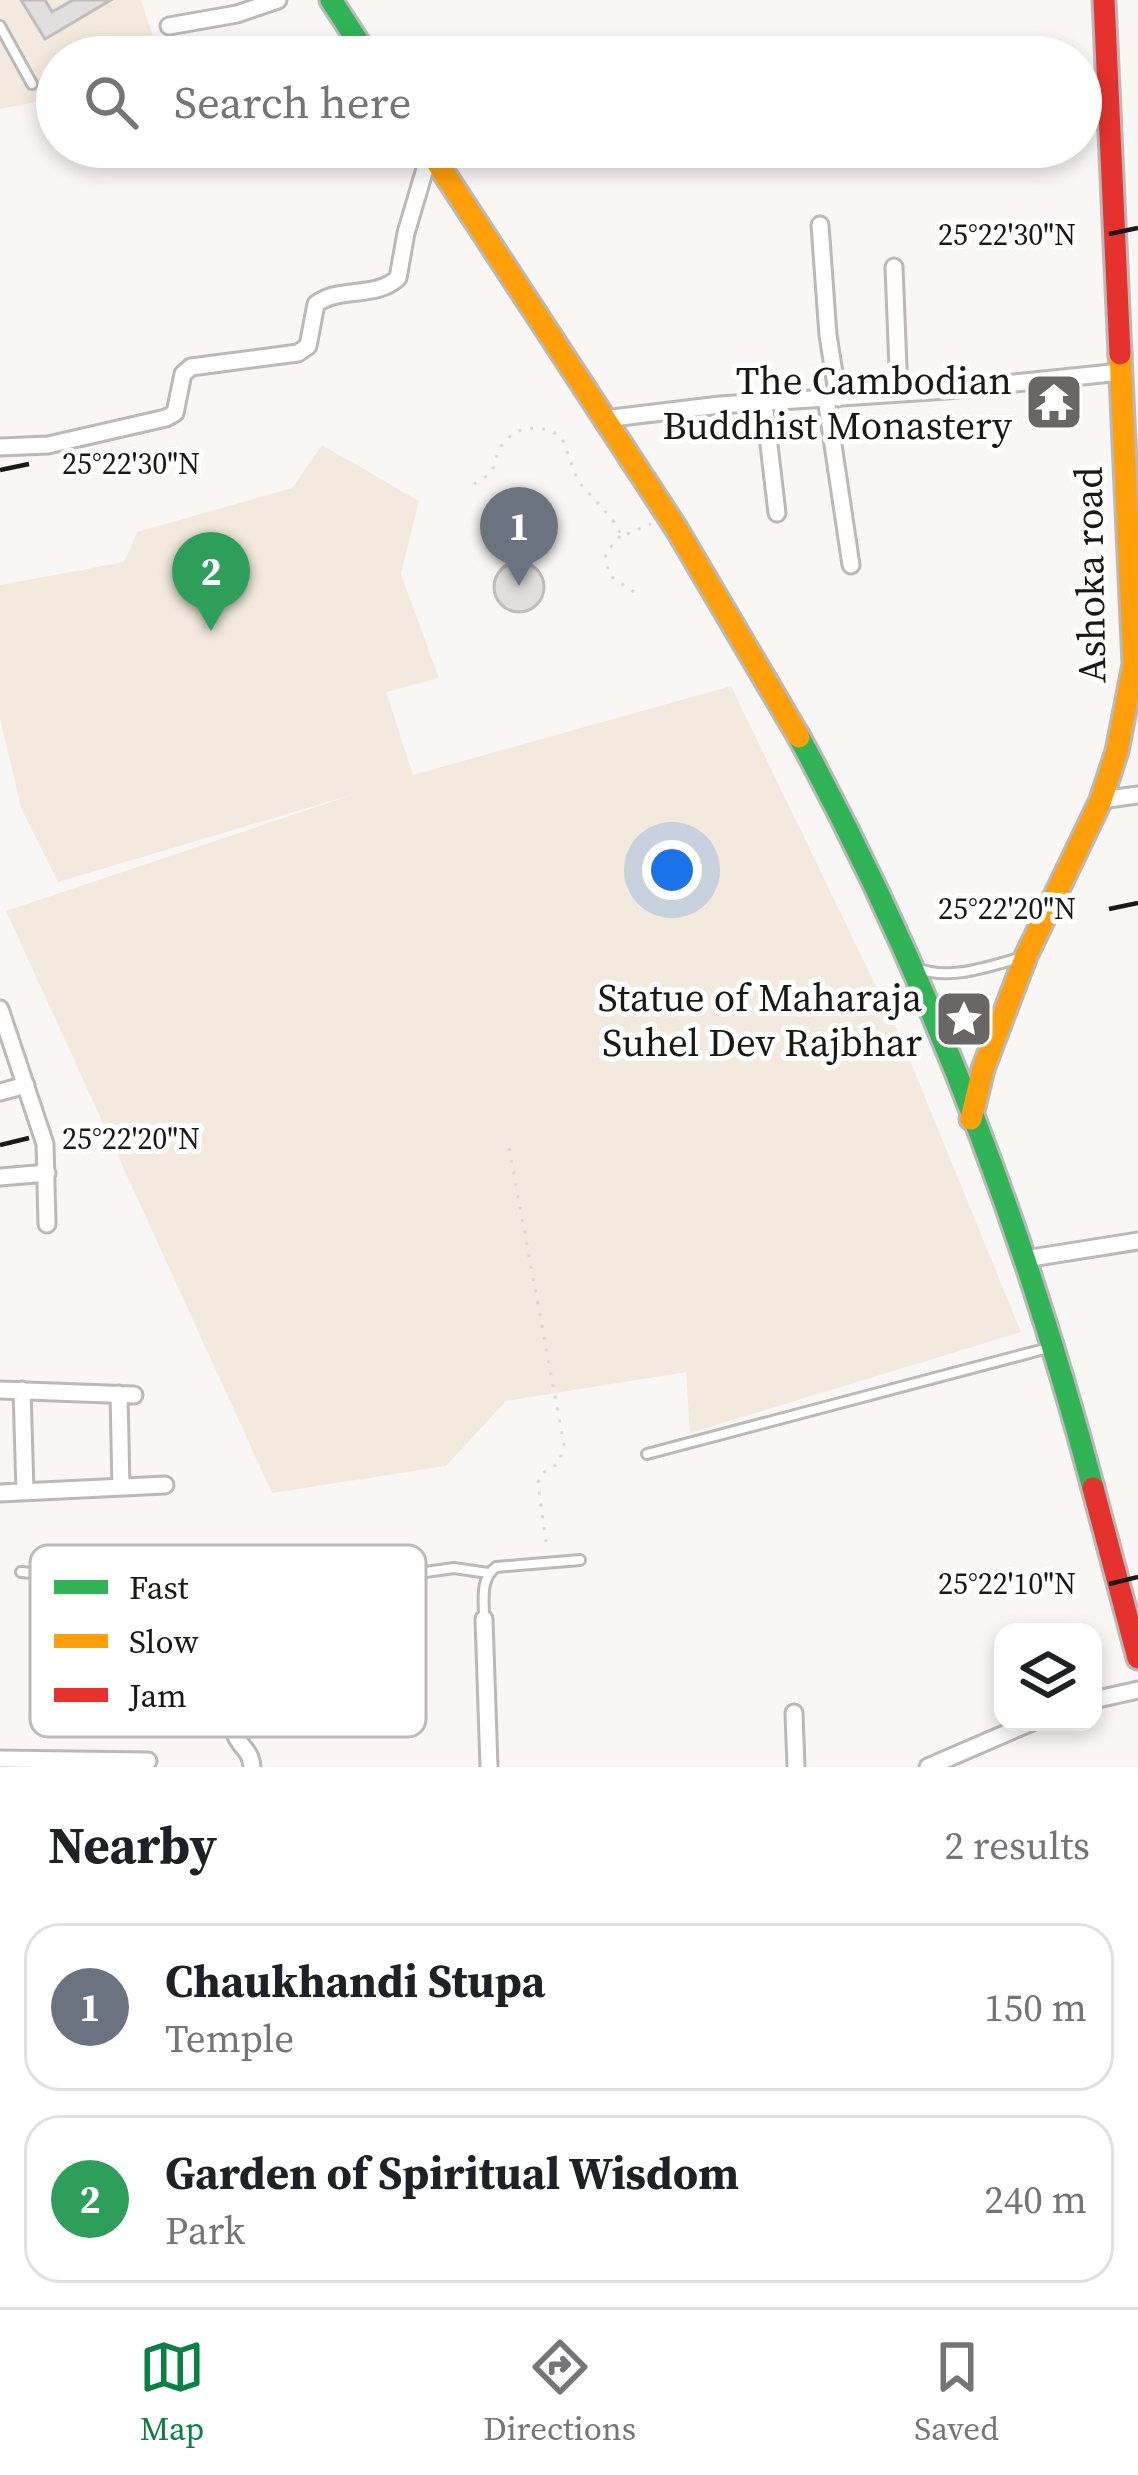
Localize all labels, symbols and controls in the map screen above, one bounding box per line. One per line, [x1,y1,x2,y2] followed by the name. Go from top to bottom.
[36,36,1102,168] search box
[78,69,144,135] icon: search
[174,71,411,133] text: Search here
[938,214,1076,255] text: 25°22'30"N
[662,354,1012,452] place label: The Cambodian Buddhist Monastery
[1023,371,1085,433] temple icon: The Cambodian Buddhist Monastery
[62,443,200,484] text: 25°22'30"N
[1062,466,1118,684] street label: Ashoka road
[480,487,558,586] pin: 1
[172,532,250,631] pin: 2
[642,840,702,900] your location
[938,888,1076,929] text: 25°22'20"N
[598,971,922,1069] place label: Statue of Maharaja Suhel Dev Rajbhar
[933,988,995,1050] place icon: Statue of Maharaja Suhel Dev Rajbhar
[62,1118,200,1159] text: 25°22'20"N
[30,1545,426,1737] legend
[938,1563,1076,1604] text: 25°22'10"N
[129,1565,189,1610] text: Fast
[129,1619,199,1664] text: Slow
[994,1623,1102,1731] map controls
[994,1623,1102,1731] button: layers
[128,1673,187,1718] text: Jam
[48,1810,217,1880] text: Nearby
[945,1819,1090,1872] text: 2 results
[165,1950,545,2012] text: Chaukhandi Stupa
[79,1981,101,2034] text: 1
[984,1981,1087,2034] text: 150 m
[165,2012,294,2065] text: Temple
[165,2142,739,2204] text: Garden of Spiritual Wisdom
[79,2173,101,2226] text: 2
[984,2173,1087,2226] text: 240 m
[165,2204,245,2257] text: Park
[139,2334,205,2451] tab: Map
[483,2334,636,2451] tab: Directions
[914,2334,999,2451] tab: Saved

